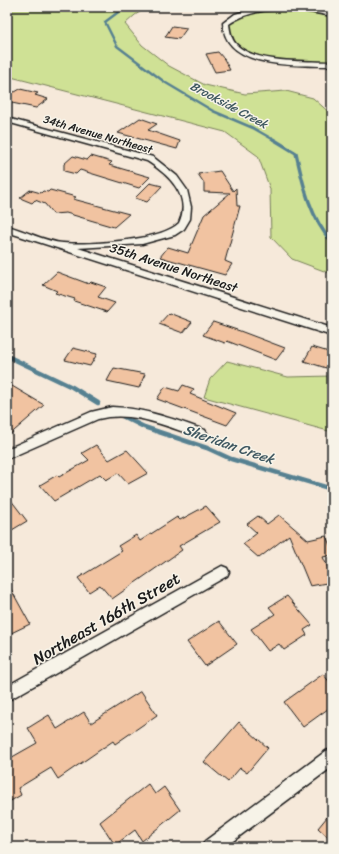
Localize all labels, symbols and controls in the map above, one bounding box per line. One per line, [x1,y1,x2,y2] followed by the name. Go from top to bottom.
[186,75,273,135] water label: Brookside Creek
[41,110,155,159] street label: 34th Avenue Northeast
[107,236,241,299] street label: 35th Avenue Northeast
[180,417,279,472] water label: Sheridan Creek
[27,564,186,673] street label: Northeast 166th Street

